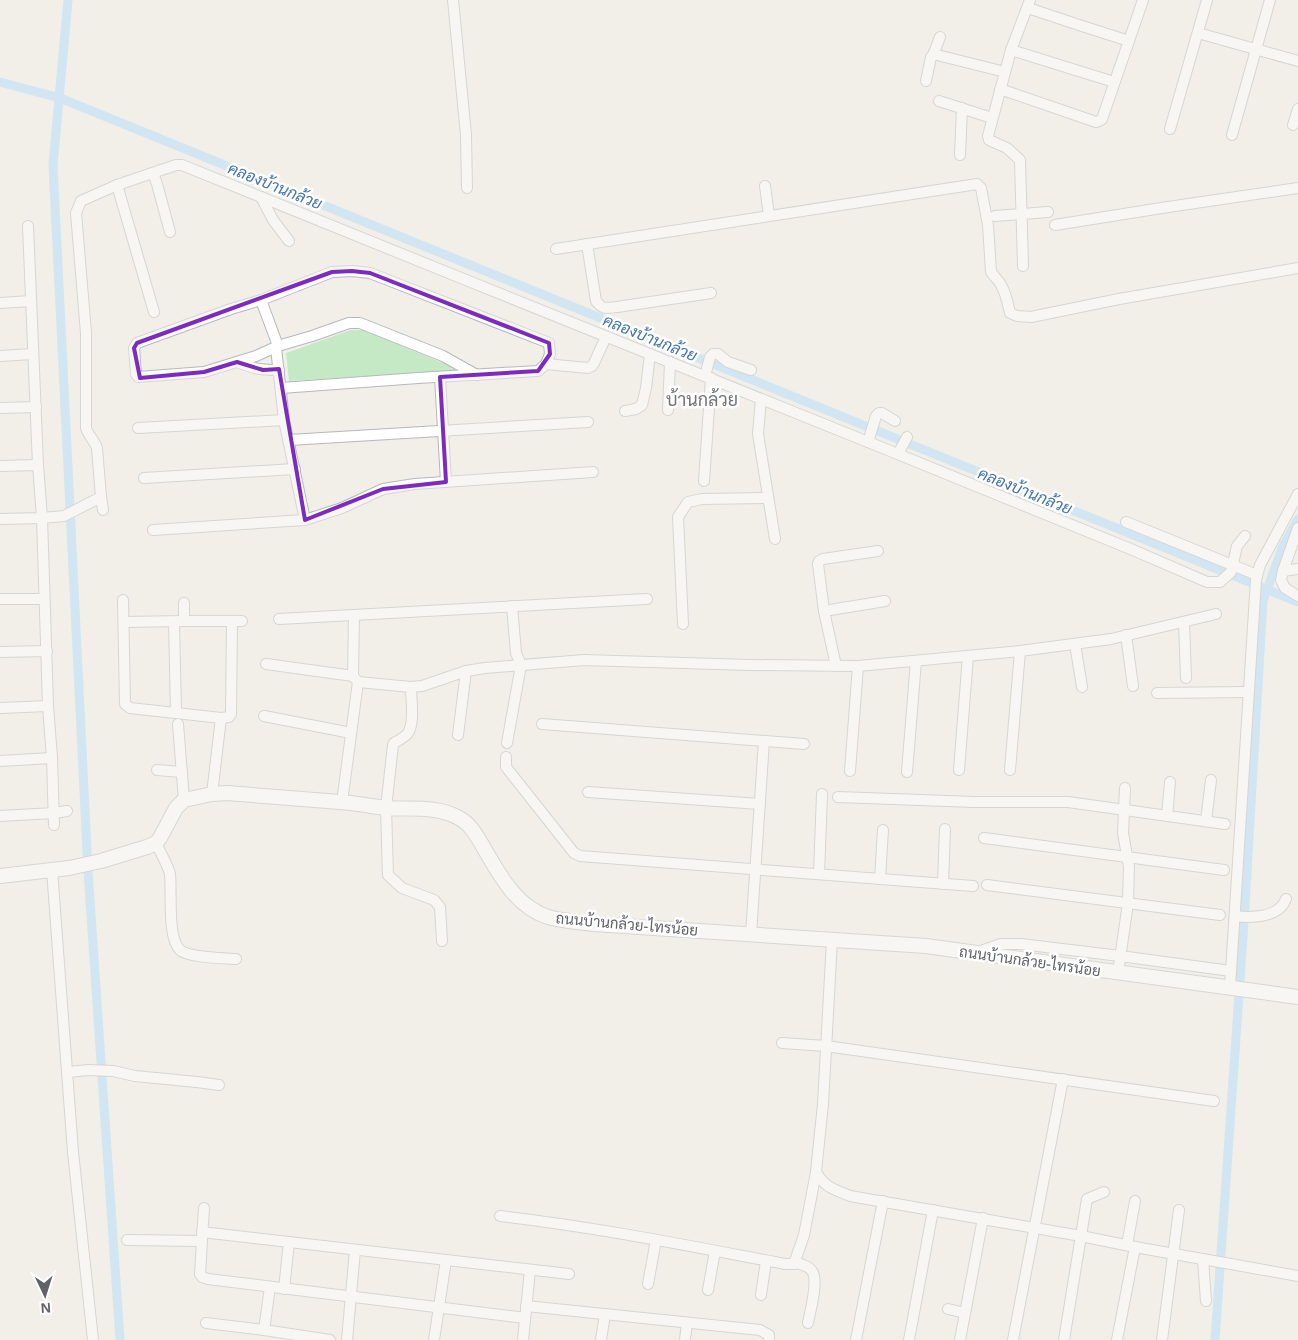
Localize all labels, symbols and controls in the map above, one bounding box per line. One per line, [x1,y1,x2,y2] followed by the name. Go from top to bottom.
[226,157,326,213] water label: คลองบ้านกล้วย
[601,309,701,365] water label: คลองบ้านกล้วย
[666,388,738,410] district label: บ้านกล้วย
[976,462,1076,518] water label: คลองบ้านกล้วย
[555,908,699,939] street label: ถนนบ้านกล้วย-ไทรน้อย
[958,942,1102,979] street label: ถนนบ้านกล้วย-ไทรน้อย
[20,1270,70,1320] north arrow
[40,1300,52,1316] text: N

